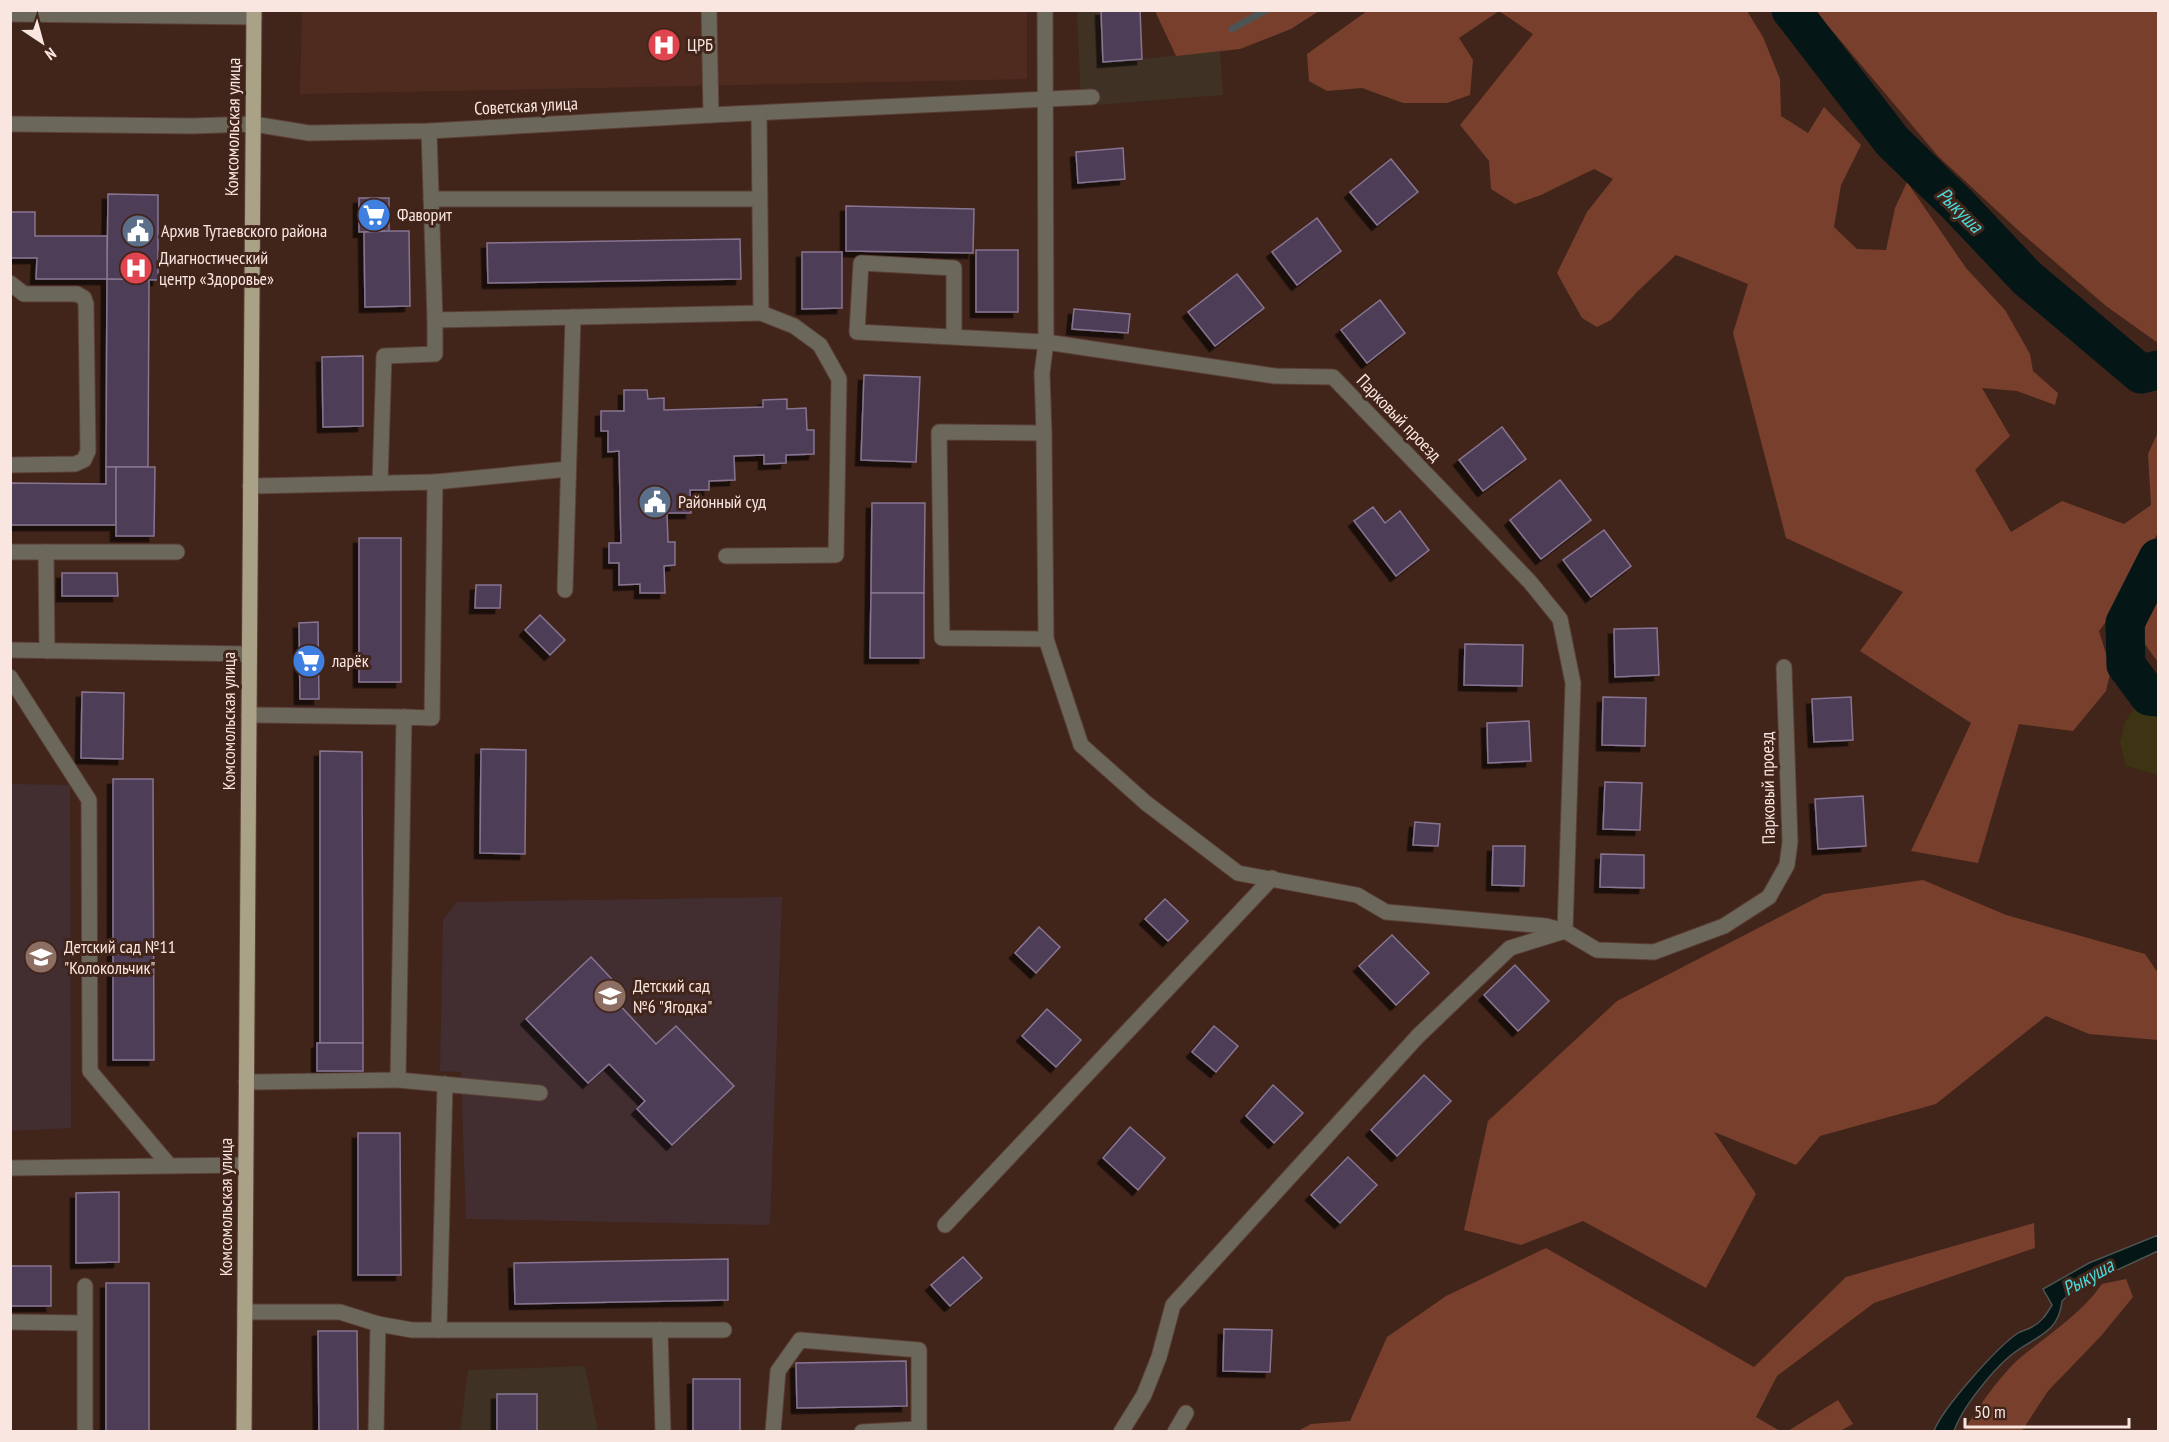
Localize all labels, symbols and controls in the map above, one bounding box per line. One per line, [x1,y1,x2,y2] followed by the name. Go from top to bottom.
[12,12,72,72] north arrow
[646,27,682,63] hospital icon: ЦРБ
[687,33,713,56] place label: ЦРБ
[41,44,60,65] text: N
[220,58,245,196] street label: Комсомольская улица
[473,91,578,120] street label: Советская улица
[1932,182,1989,239] water label: Рыкуша
[356,197,392,233] supermarket icon: Фаворит
[397,203,452,226] place label: Фаворит
[120,213,156,249] public building icon: Архив Тутаевского района
[161,219,327,242] place label: Архив Тутаевского района
[159,246,274,290] place label: Диагностический центр «Здоровье»
[118,250,154,286] hospital icon: Диагностический центр «Здоровье»
[1352,369,1447,466] street label: Парковый проезд
[637,484,673,520] public building icon: Районный суд
[678,490,766,513] place label: Районный суд
[291,643,327,679] supermarket icon: ларёк
[331,649,369,672] place label: ларёк
[217,652,240,790] street label: Комсомольская улица
[1755,731,1780,845] street label: Парковый проезд
[64,935,176,979] place label: Детский сад №11 "Колокольчик"
[23,939,59,975] school or university icon: Детский сад №11 "Колокольчик"
[633,974,712,1018] place label: Детский сад №6 "Ягодка"
[592,978,628,1014] school or university icon: Детский сад №6 "Ягодка"
[214,1138,237,1276] street label: Комсомольская улица
[2058,1252,2119,1302] water label: Рыкуша
[1965,1391,2128,1429] scale bar
[1974,1400,2006,1423] text: 50 m

